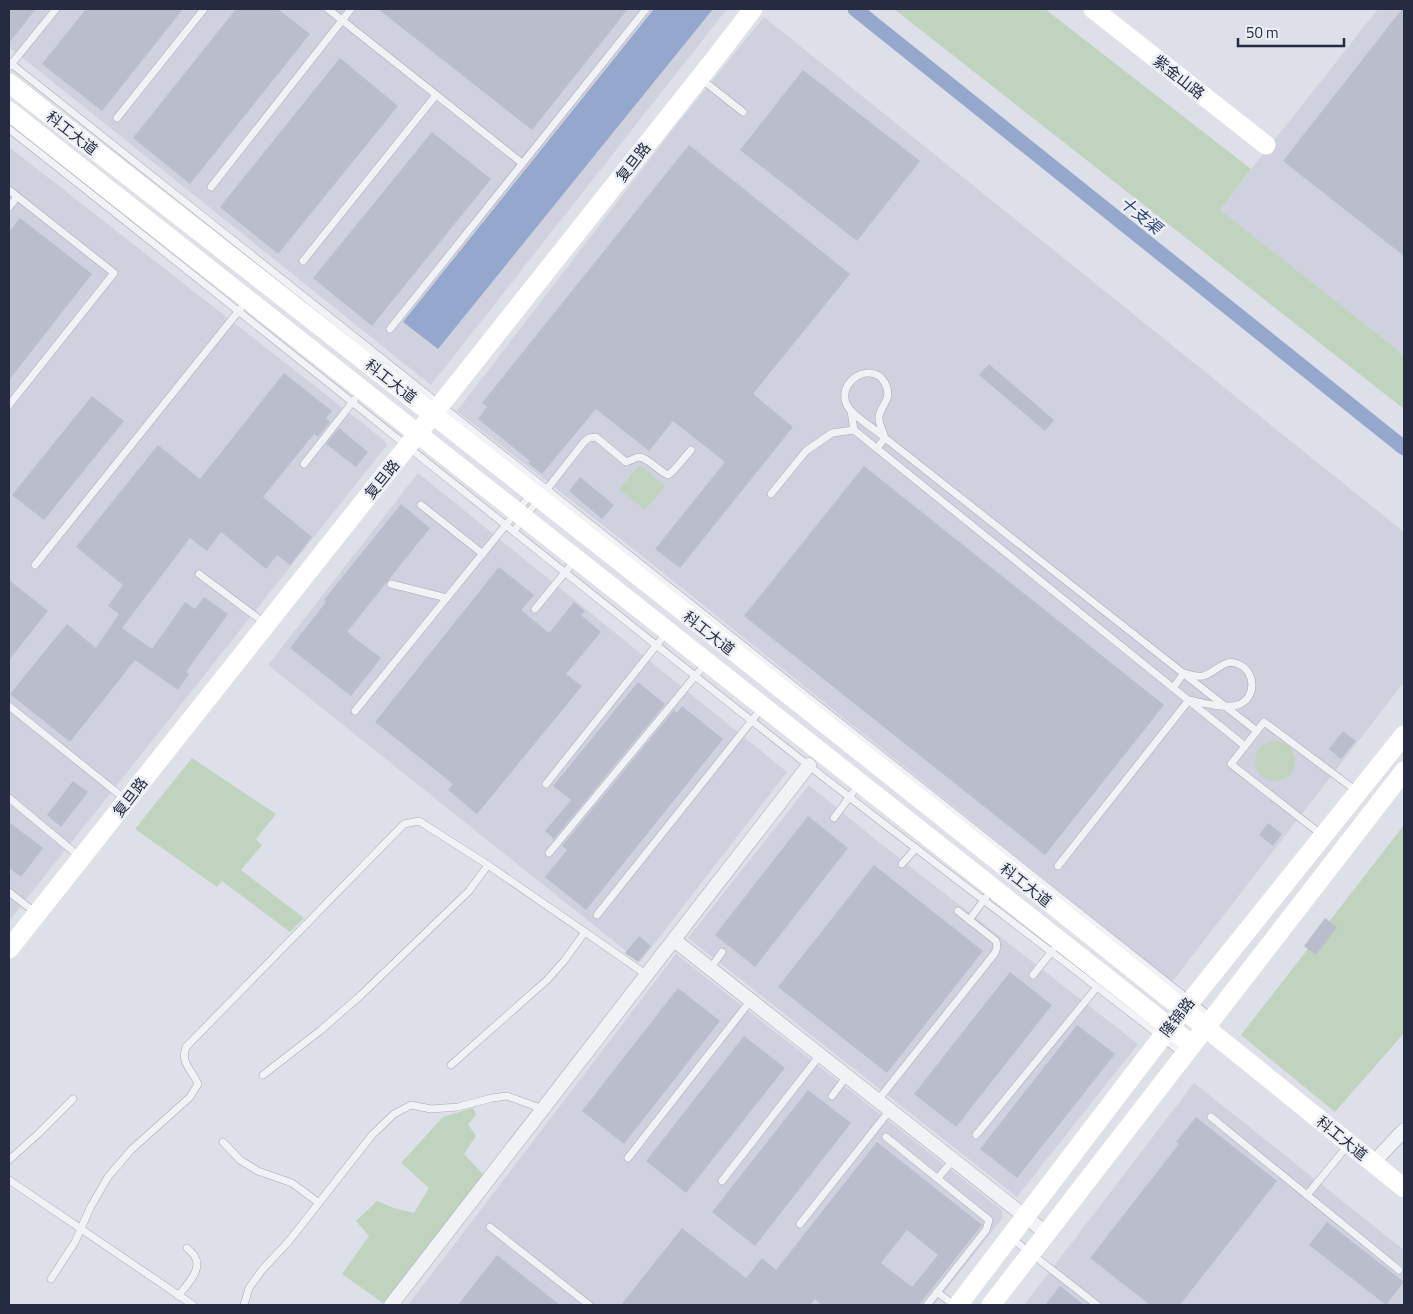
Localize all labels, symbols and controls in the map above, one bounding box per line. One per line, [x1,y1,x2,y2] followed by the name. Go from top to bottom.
[1238,15,1344,47] scale bar
[1246,21,1279,44] text: 50 m
[1148,49,1210,105] street label: 紫金山路
[41,105,103,161] street label: 科工大道
[610,137,656,187] street label: 复旦路
[1115,191,1169,241] water label: 十支渠
[360,353,422,409] street label: 科工大道
[359,454,405,504] street label: 复旦路
[678,605,740,661] street label: 科工大道
[107,772,153,822] street label: 复旦路
[995,857,1057,913] street label: 科工大道
[1154,992,1200,1042] street label: 隆锦路
[1311,1110,1373,1166] street label: 科工大道

